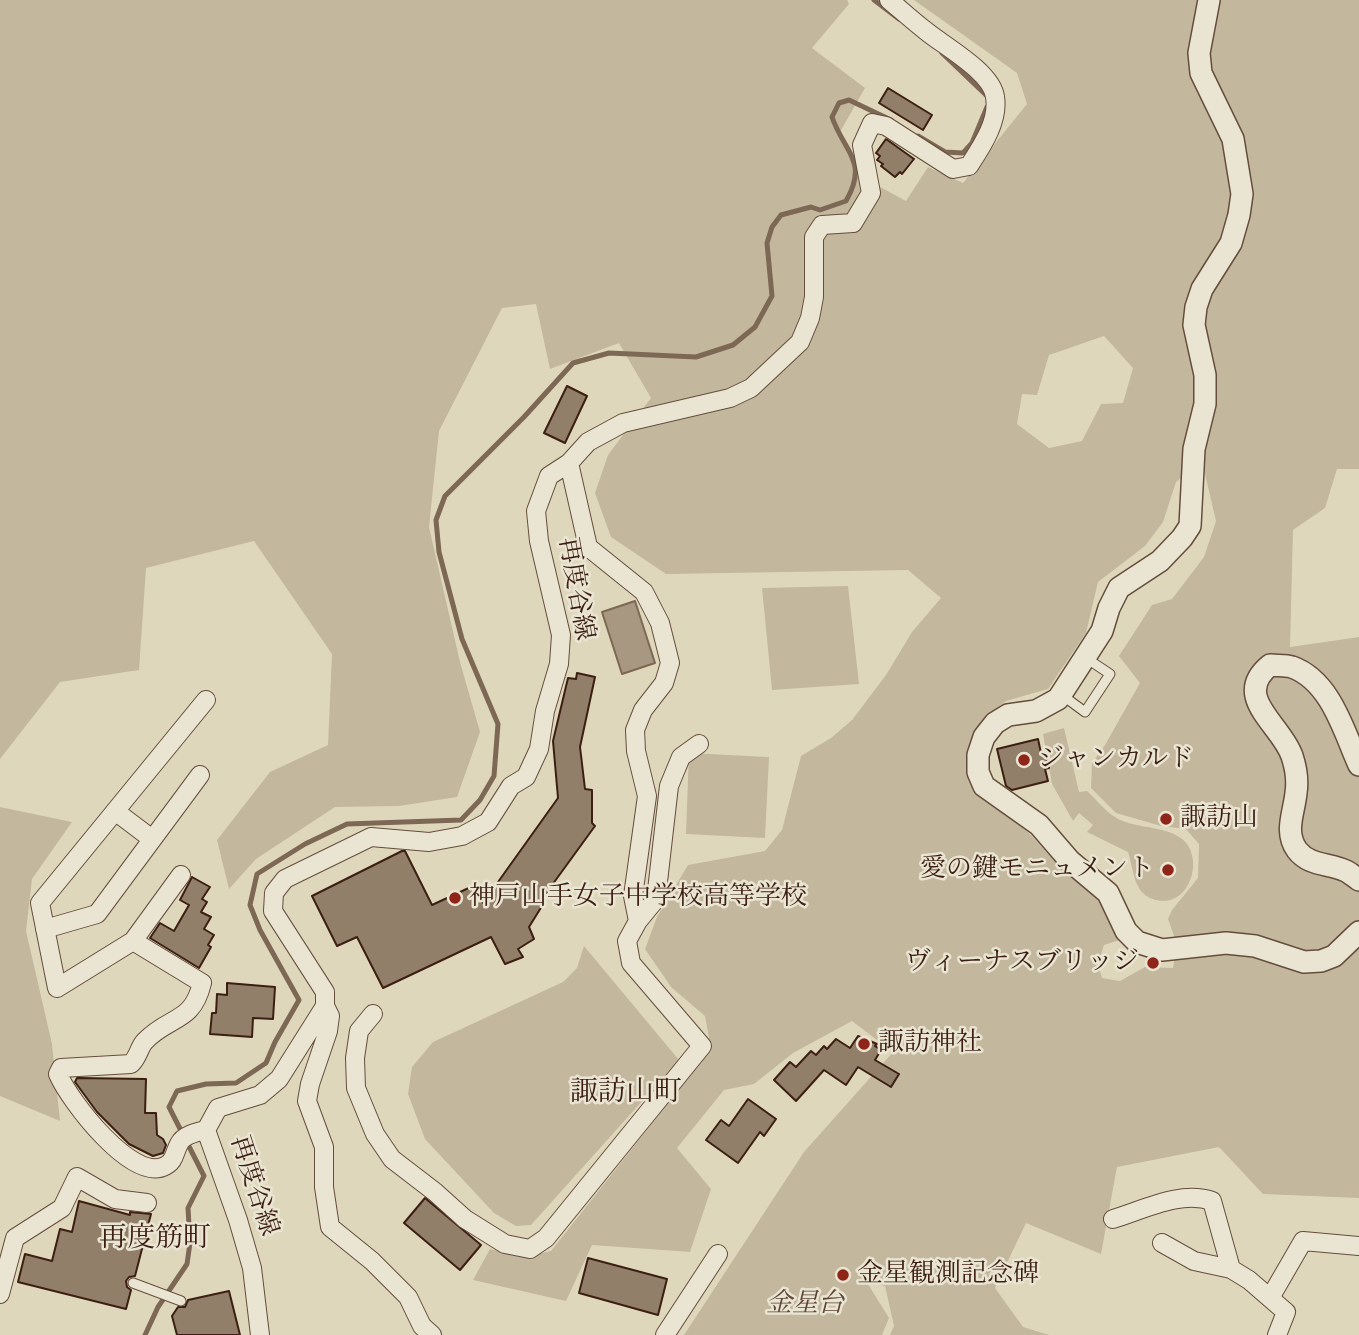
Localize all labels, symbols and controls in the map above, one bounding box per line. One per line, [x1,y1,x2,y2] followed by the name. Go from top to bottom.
[551,535,599,643] street label: 再度谷線
[1038,744,1194,776] place label: ジャンカルド
[1016,752,1032,768] marker: ジャンカルド
[1180,803,1258,835] place label: 諏訪山
[1158,811,1174,827] marker: 諏訪山
[920,854,1154,886] place label: 愛の鍵モニュメント
[1160,862,1176,878] marker: 愛の鍵モニュメント
[469,882,807,914] place label: 神戸山手女子中学校高等学校
[447,890,463,906] marker: 神戸山手女子中学校高等学校
[905,947,1139,979] place label: ヴィーナスブリッジ
[1145,955,1161,971] marker: ヴィーナスブリッジ
[878,1028,982,1060] place label: 諏訪神社
[856,1036,872,1052] marker: 諏訪神社
[570,1077,682,1111] district label: 諏訪山町
[222,1132,284,1240] street label: 再度谷線
[99,1223,211,1257] district label: 再度筋町
[857,1259,1039,1291] place label: 金星観測記念碑
[835,1267,851,1283] marker: 金星観測記念碑
[766,1289,844,1321] park label: 金星台

